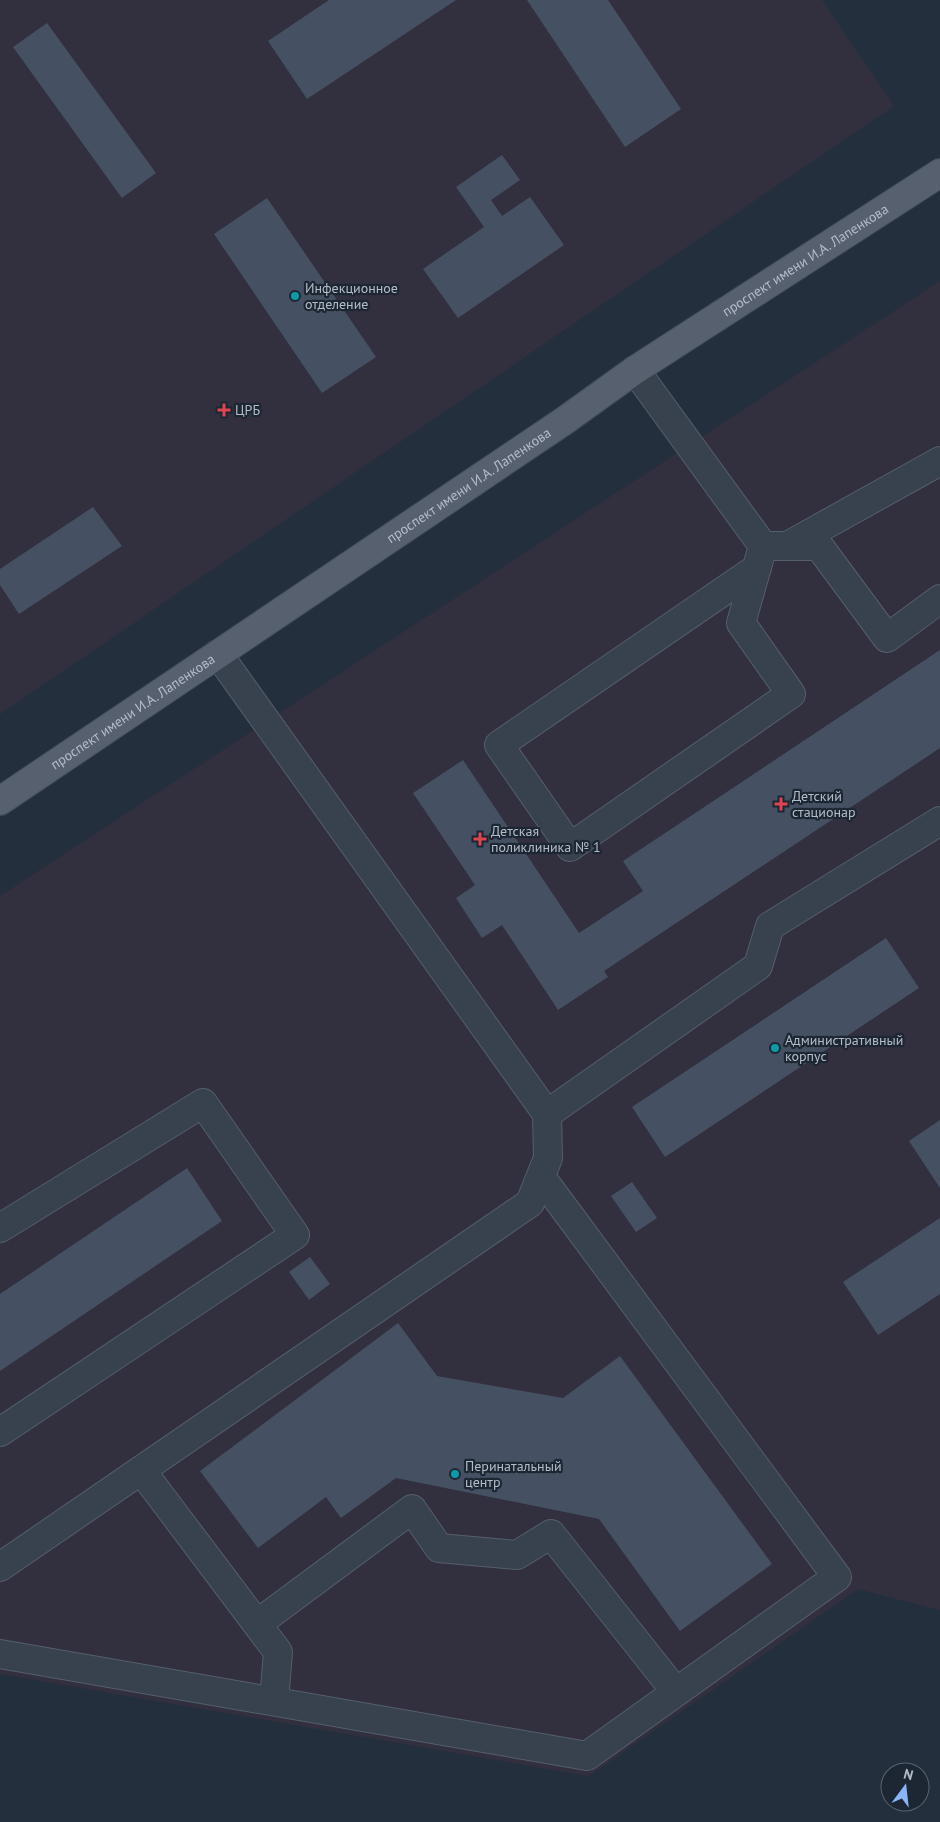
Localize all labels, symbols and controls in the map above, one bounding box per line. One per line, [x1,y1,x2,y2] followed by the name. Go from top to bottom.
[719,200,892,320] street label: проспект имени И.А. Лапенкова
[305,279,398,313] place label: Инфекционное отделение
[289,290,301,302] marker: Инфекционное отделение
[235,401,260,419] place label: ЦРБ
[217,403,231,417] marker: ЦРБ
[383,423,554,547] street label: проспект имени И.А. Лапенкова
[47,650,218,773] street label: проспект имени И.А. Лапенкова
[792,787,856,821] place label: Детский стационар
[774,797,788,811] marker: Детский стационар
[491,822,601,856] place label: Детская поликлиника № 1
[473,832,487,846] marker: Детская поликлиника № 1
[785,1031,903,1065] place label: Административный корпус
[769,1042,781,1054] marker: Административный корпус
[465,1457,562,1491] place label: Перинатальный центр
[449,1468,461,1480] marker: Перинатальный центр
[880,1762,930,1812] north arrow
[902,1765,915,1784] text: N

